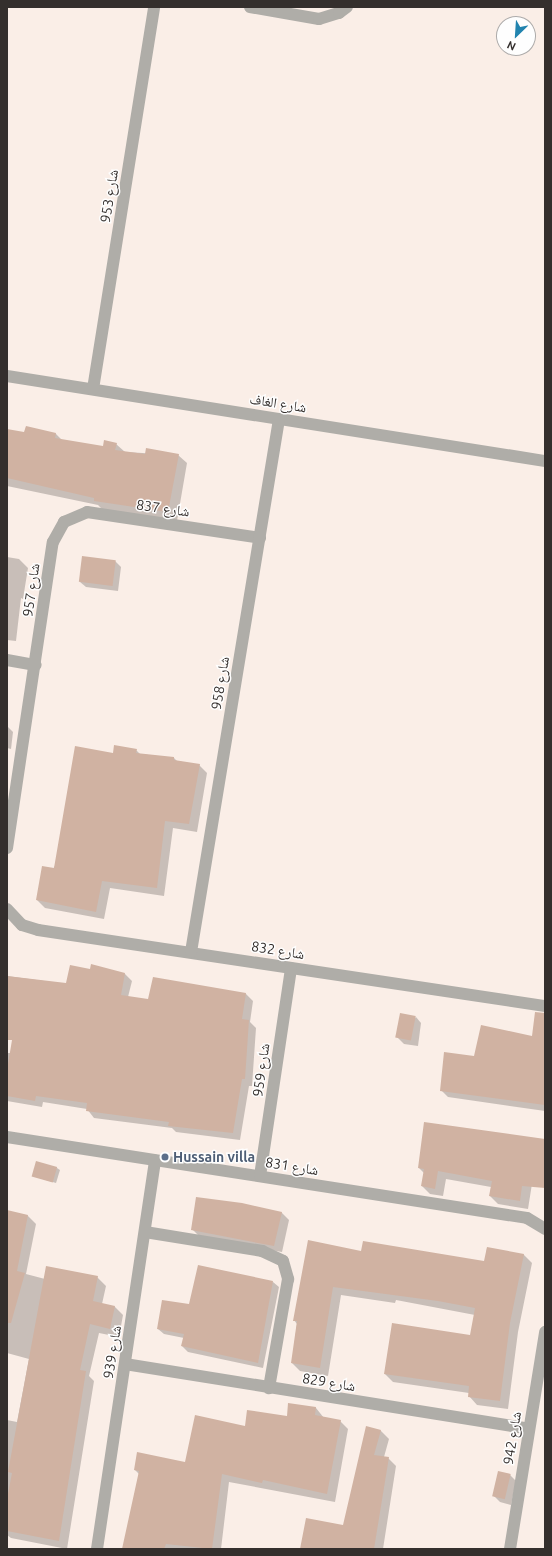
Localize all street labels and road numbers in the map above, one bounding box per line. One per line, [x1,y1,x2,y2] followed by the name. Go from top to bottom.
[97,168,121,224] street label: شارع 953
[248,390,308,416] street label: شارع الغاف
[135,496,191,520] street label: شارع 837
[19,562,43,618] street label: شارع 957
[208,655,232,711] street label: شارع 958
[250,938,306,962] street label: شارع 832
[249,1042,273,1098] street label: شارع 959
[264,1154,320,1178] street label: شارع 831
[100,1324,124,1380] street label: شارع 939
[301,1370,357,1394] street label: شارع 829
[500,1410,524,1466] street label: شارع 942

